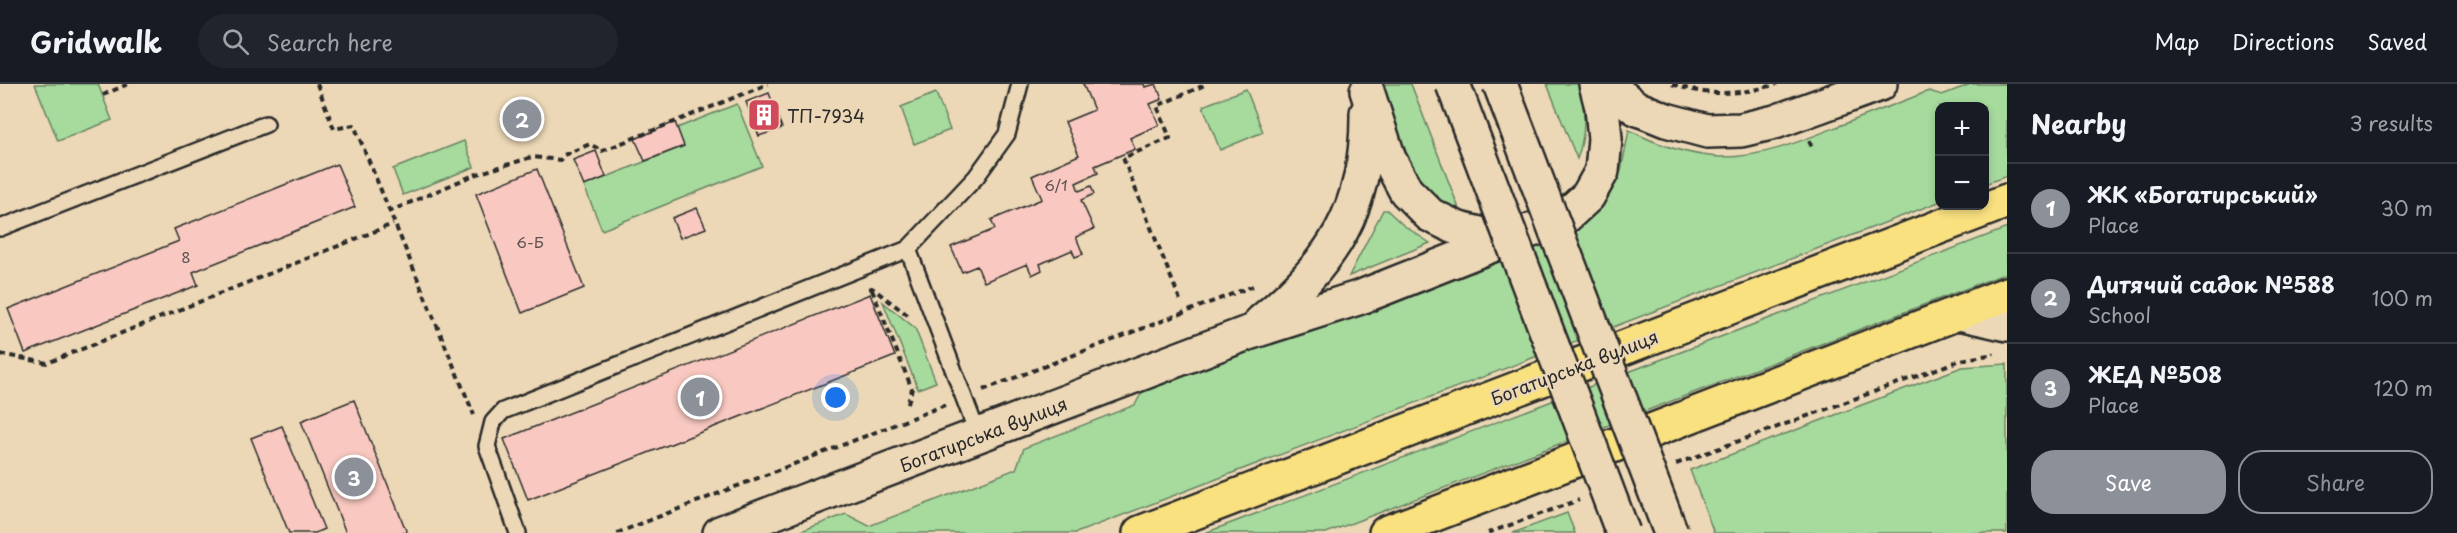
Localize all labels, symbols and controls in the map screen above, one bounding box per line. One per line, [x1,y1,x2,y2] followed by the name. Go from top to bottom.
[198,14,618,68] search box
[30,20,162,63] text: Gridwalk
[219,25,252,58] icon: search
[267,25,393,58] text: Search here
[2154,25,2199,57] text: Map
[2232,25,2334,57] text: Directions
[2367,25,2427,57] text: Saved
[502,96,542,141] pin: 2
[746,97,782,133] building icon: ТП-7934
[787,102,865,129] place label: ТП-7934
[1935,102,1989,210] map controls
[1935,102,1989,156] button: +
[2031,104,2126,143] text: Nearby
[2350,108,2433,138] text: 3 results
[1935,156,1989,210] button: −
[1044,173,1068,196] house number: 6/1
[2088,177,2318,210] text: ЖК «Богатирський»
[2046,193,2055,223] text: 1
[2380,193,2433,223] text: 30 m
[2088,210,2139,240] text: Place
[516,230,544,253] house number: 6-Б
[181,245,191,268] house number: 8
[2088,267,2335,300] text: Дитячий садок №588
[2043,283,2058,313] text: 2
[2372,283,2433,313] text: 100 m
[2088,300,2151,330] text: School
[1486,323,1662,411] street label: Богатирська вулиця
[2088,357,2222,390] text: ЖЕД №508
[2044,373,2057,403] text: 3
[2374,373,2433,403] text: 120 m
[680,374,720,420] pin: 1
[821,383,850,412] your location
[895,390,1071,478] street label: Богатирська вулиця
[2088,390,2139,420] text: Place
[2031,450,2226,514] button: Save
[2238,450,2433,514] button: Share
[334,454,374,500] pin: 3

